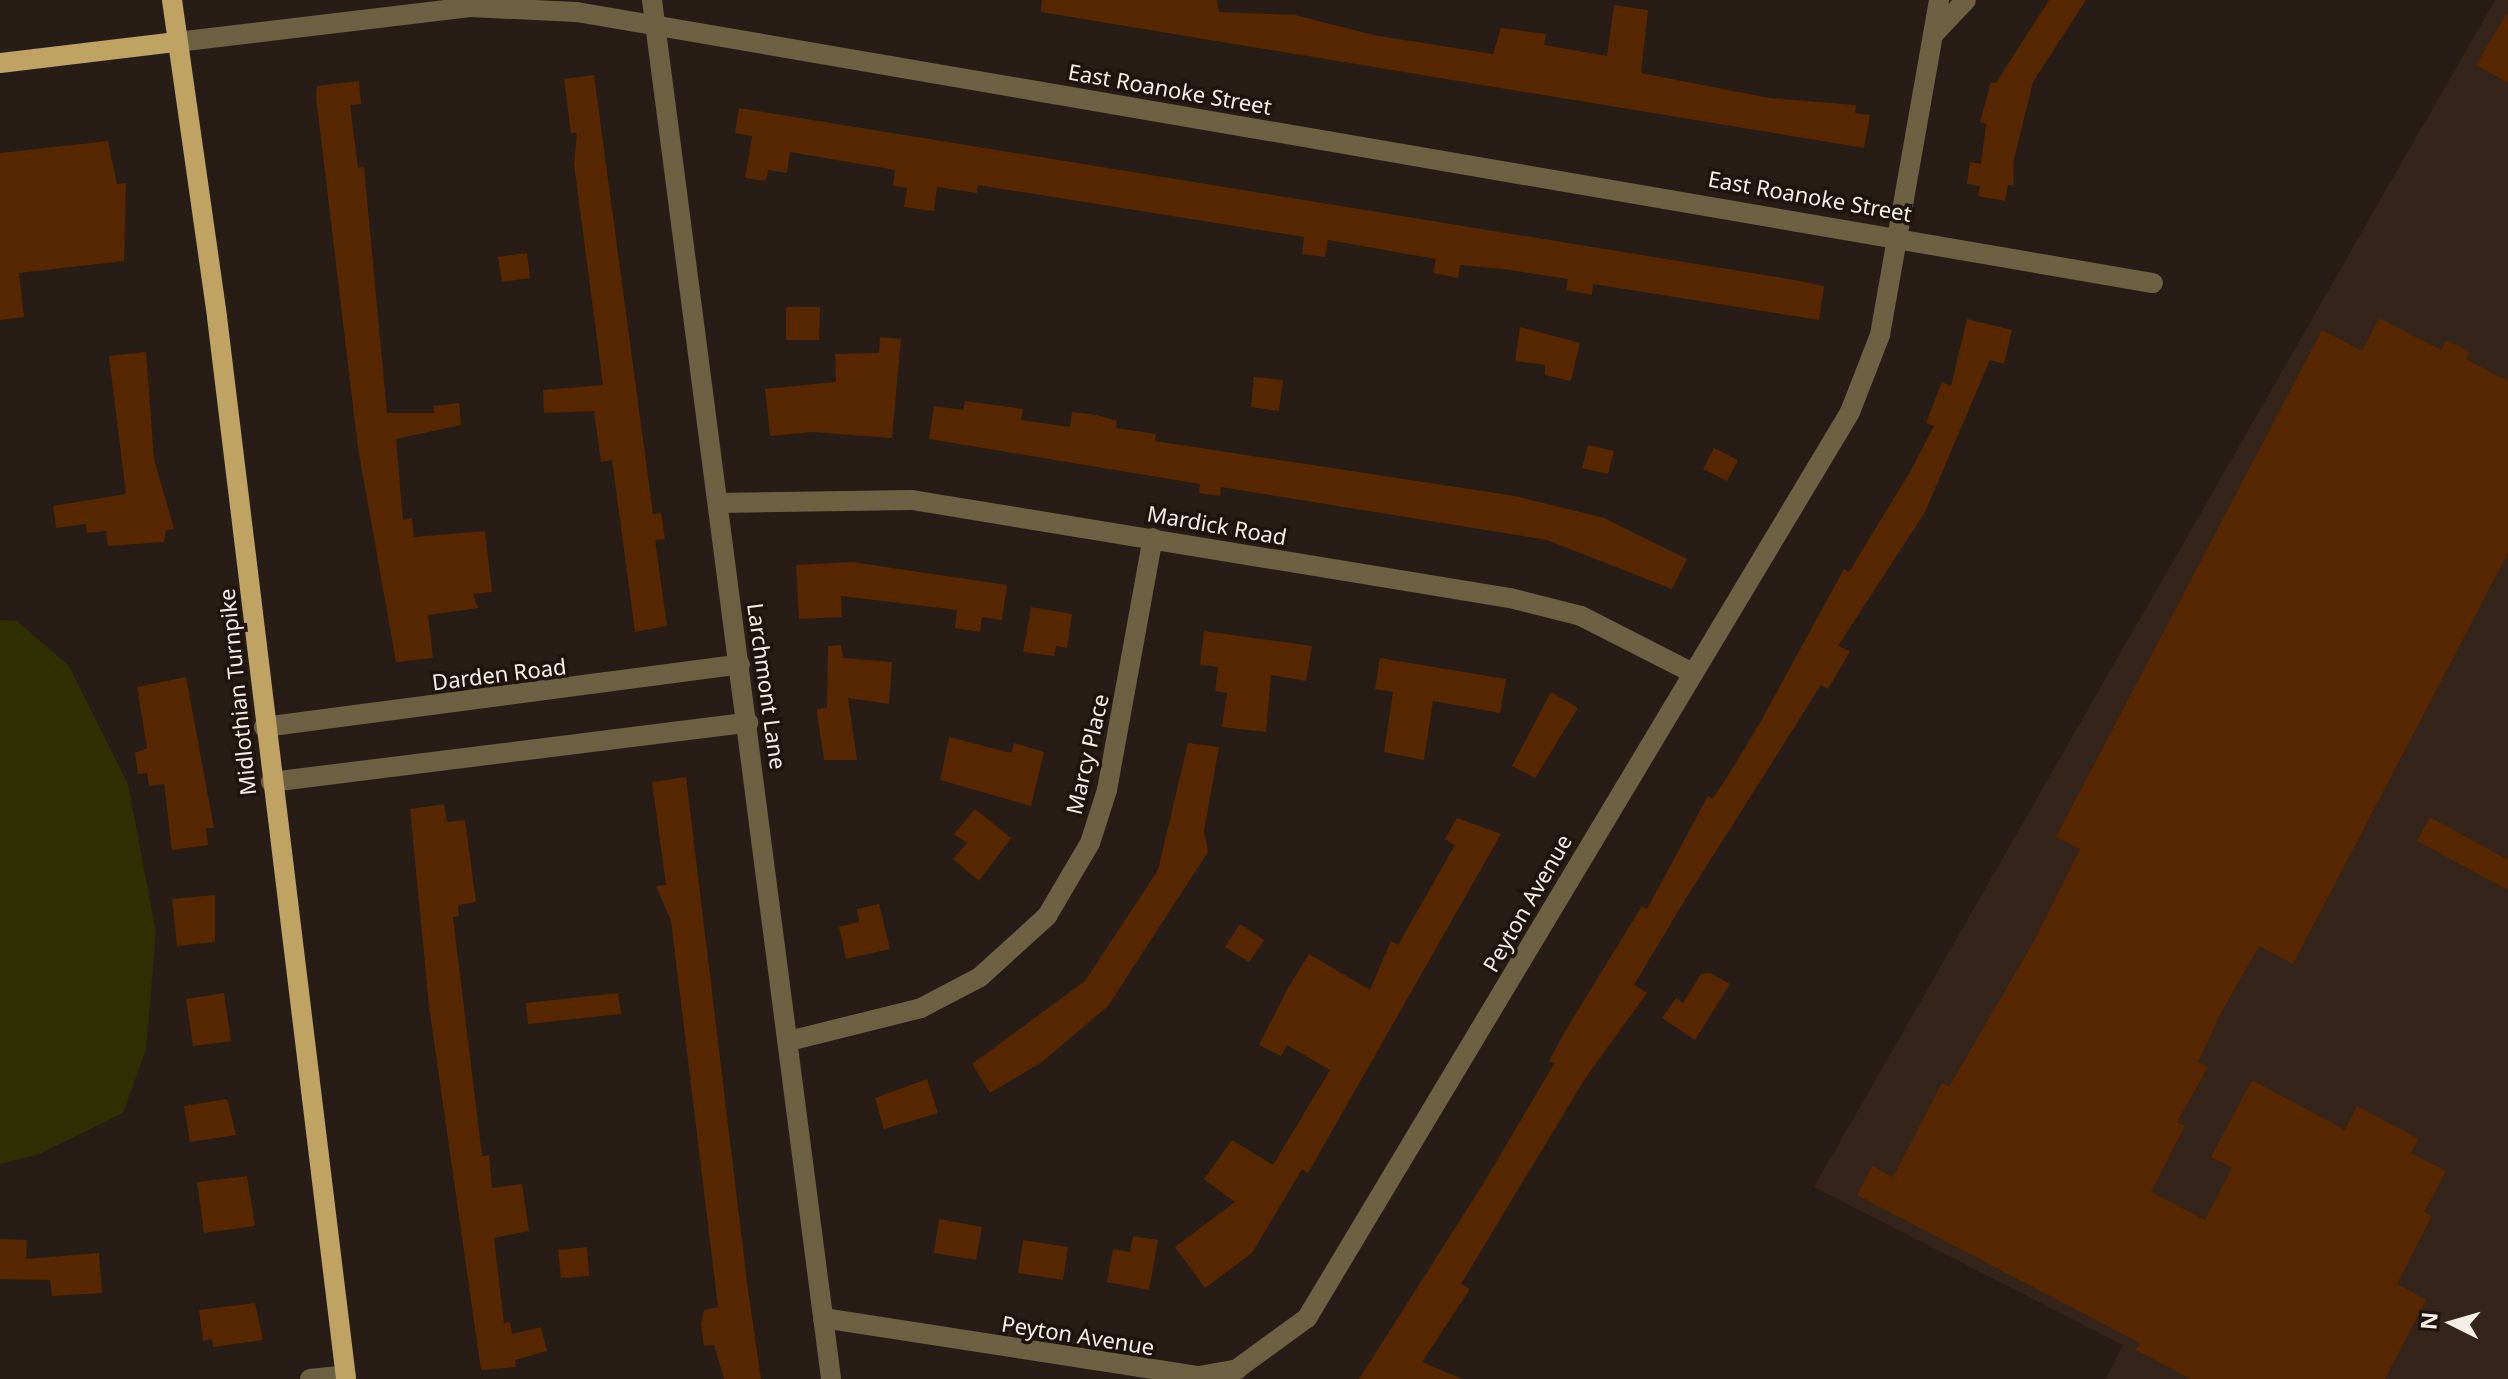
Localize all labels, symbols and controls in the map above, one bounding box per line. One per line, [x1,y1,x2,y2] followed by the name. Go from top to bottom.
[1066,58,1274,120] street label: East Roanoke Street
[1706,165,1914,227] street label: East Roanoke Street
[1145,500,1289,550] street label: Mardick Road
[213,587,261,797] street label: Midlothian Turnpike
[742,601,792,771] street label: Larchmont Lane
[430,653,568,695] street label: Darden Road
[1060,691,1114,817] street label: Marcy Place
[1477,830,1577,976] street label: Peyton Avenue
[2412,1283,2492,1363] north arrow
[1000,1310,1156,1360] street label: Peyton Avenue
[2412,1311,2444,1331] text: N

